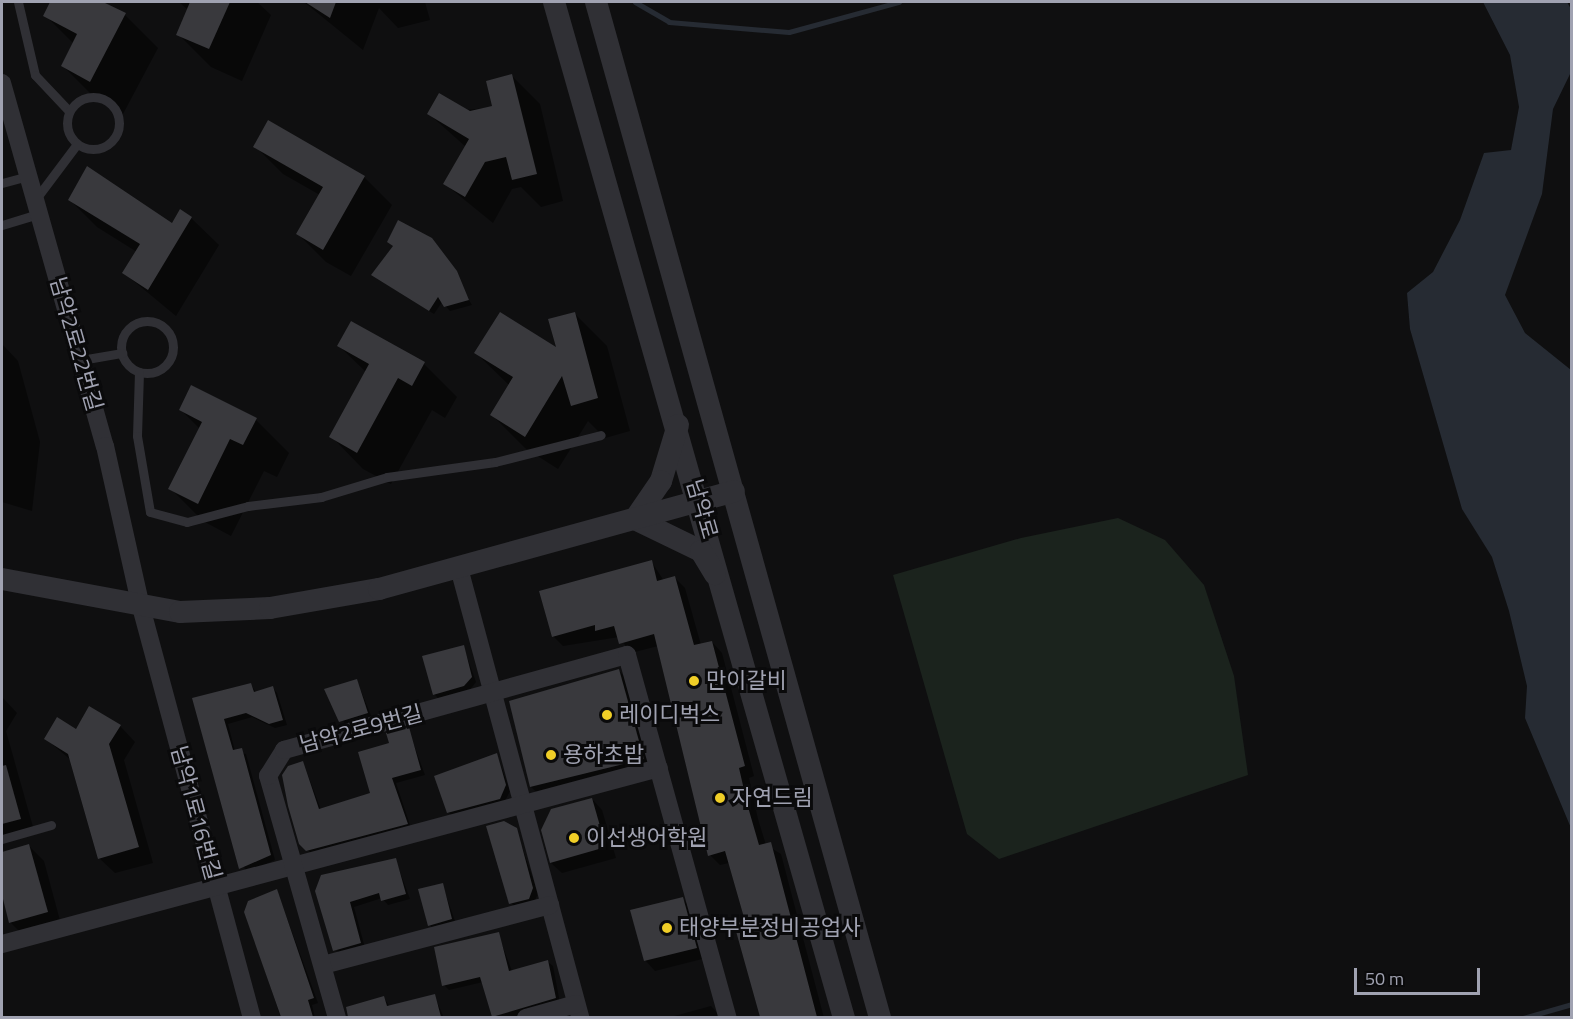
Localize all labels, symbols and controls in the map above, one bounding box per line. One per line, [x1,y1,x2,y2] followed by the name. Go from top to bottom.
[44,274,108,414] street label: 남악2로22번길
[681,476,723,542] street label: 남악로
[706,668,787,694] place label: 만이갈비
[687,674,701,688] marker: 만이갈비
[297,700,425,758] street label: 남악2로9번길
[619,702,720,728] place label: 레이디벅스
[600,708,614,722] marker: 레이디벅스
[563,742,644,768] place label: 용하초밥
[165,743,227,883] street label: 남악1로16번길
[544,748,558,762] marker: 용하초밥
[732,785,813,811] place label: 자연드림
[713,791,727,805] marker: 자연드림
[586,825,707,851] place label: 이선생어학원
[567,831,581,845] marker: 이선생어학원
[679,915,861,941] place label: 태양부분정비공업사
[660,921,674,935] marker: 태양부분정비공업사
[1357,956,1483,994] scale bar
[1365,965,1404,992] text: 50 m

